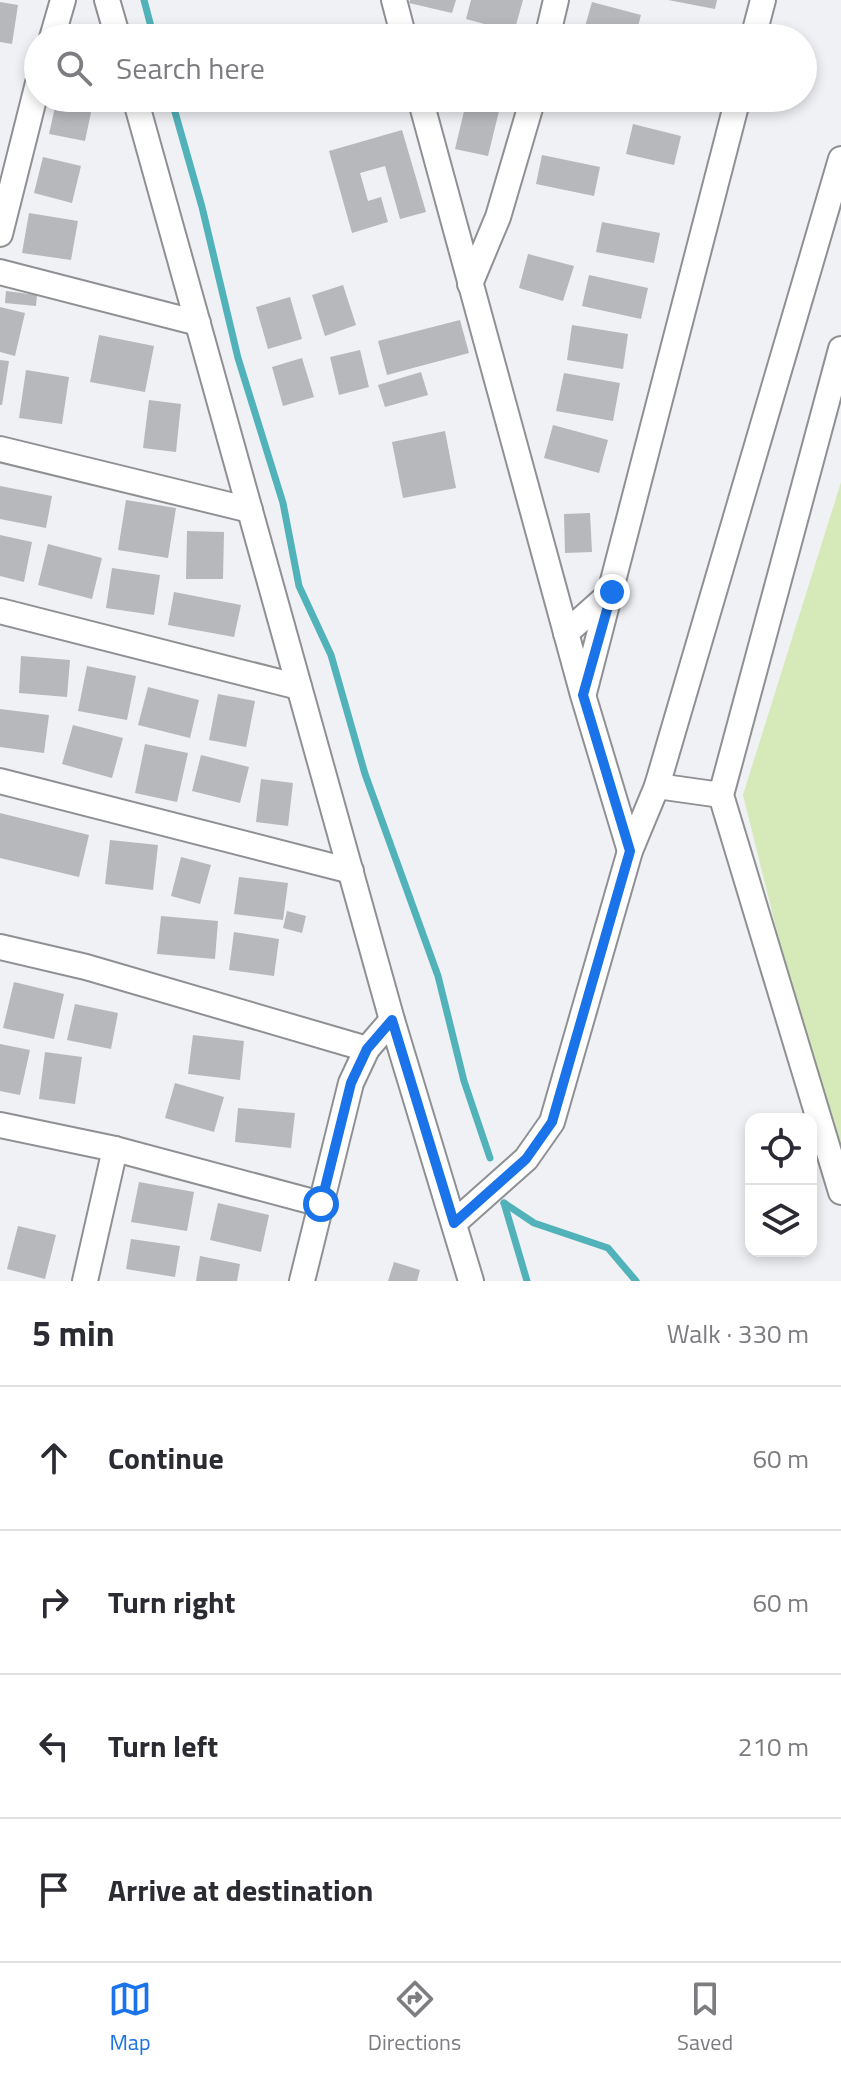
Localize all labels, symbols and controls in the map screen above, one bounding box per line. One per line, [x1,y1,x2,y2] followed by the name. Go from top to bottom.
[24,24,817,112] search box
[116,45,265,91] text: Search here
[52,46,96,90] icon: search
[594,574,630,610] route end
[745,1113,817,1257] map controls
[745,1113,817,1185] button: locate
[745,1185,817,1257] button: layers
[303,1186,339,1222] route start
[32,1307,115,1359] text: 5 min
[667,1314,809,1353] text: Walk · 330 m
[108,1435,224,1481] text: Continue
[32,1436,76,1480] icon: ahead
[752,1439,809,1478] text: 60 m
[108,1579,236,1625] text: Turn right
[32,1580,76,1624] icon: right
[752,1583,809,1622] text: 60 m
[108,1723,218,1769] text: Turn left
[32,1724,76,1768] icon: left
[738,1727,809,1766] text: 210 m
[108,1867,373,1913] text: Arrive at destination
[32,1868,76,1912] icon: arrive
[108,1977,152,2059] tab: Map
[368,1977,461,2059] tab: Directions
[677,1977,733,2059] tab: Saved

